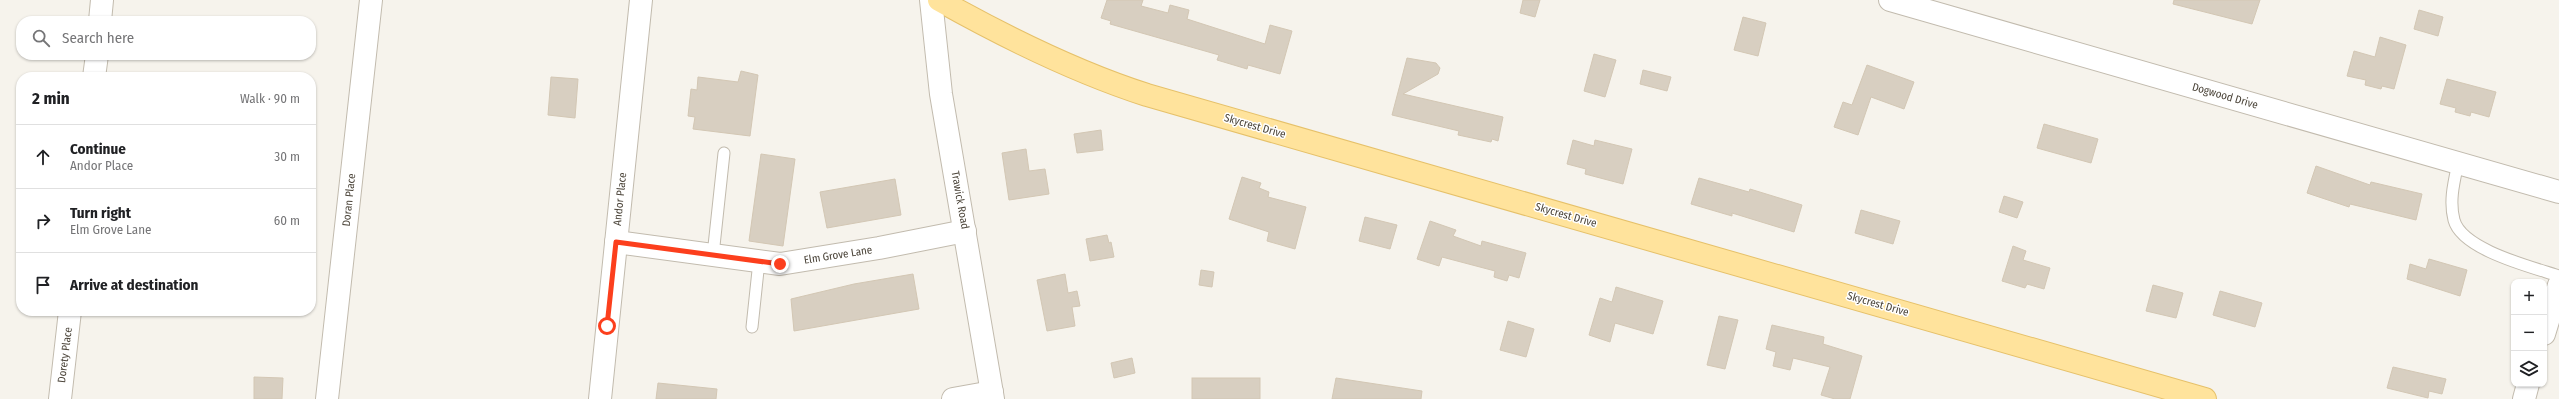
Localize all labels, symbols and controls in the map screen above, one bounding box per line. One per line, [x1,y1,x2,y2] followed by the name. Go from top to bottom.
[16,16,316,60] search box
[30,27,52,49] icon: search
[62,29,134,47] text: Search here
[2191,80,2259,112] street label: Dogwood Drive
[32,88,70,109] text: 2 min
[240,91,300,106] text: Walk · 90 m
[1223,111,1287,141] street label: Skycrest Drive
[70,140,126,158] text: Continue
[32,146,54,168] icon: ahead
[274,149,300,164] text: 30 m
[70,158,133,173] text: Andor Place
[948,170,972,230] street label: Trawick Road
[611,172,629,226] street label: Andor Place
[340,173,358,227] street label: Doran Place
[1534,200,1598,230] street label: Skycrest Drive
[70,204,131,222] text: Turn right
[32,210,54,232] icon: right
[274,213,300,228] text: 60 m
[70,222,151,237] text: Elm Grove Lane
[803,243,873,267] street label: Elm Grove Lane
[771,255,789,273] route end
[32,274,54,296] icon: arrive
[70,276,198,294] text: Arrive at destination
[2511,279,2547,387] map controls
[2511,279,2547,315] button: +
[1846,289,1910,319] street label: Skycrest Drive
[2511,315,2547,351] button: −
[598,317,616,335] route start
[55,326,75,384] street label: Dorety Place
[2511,351,2547,387] button: layers

